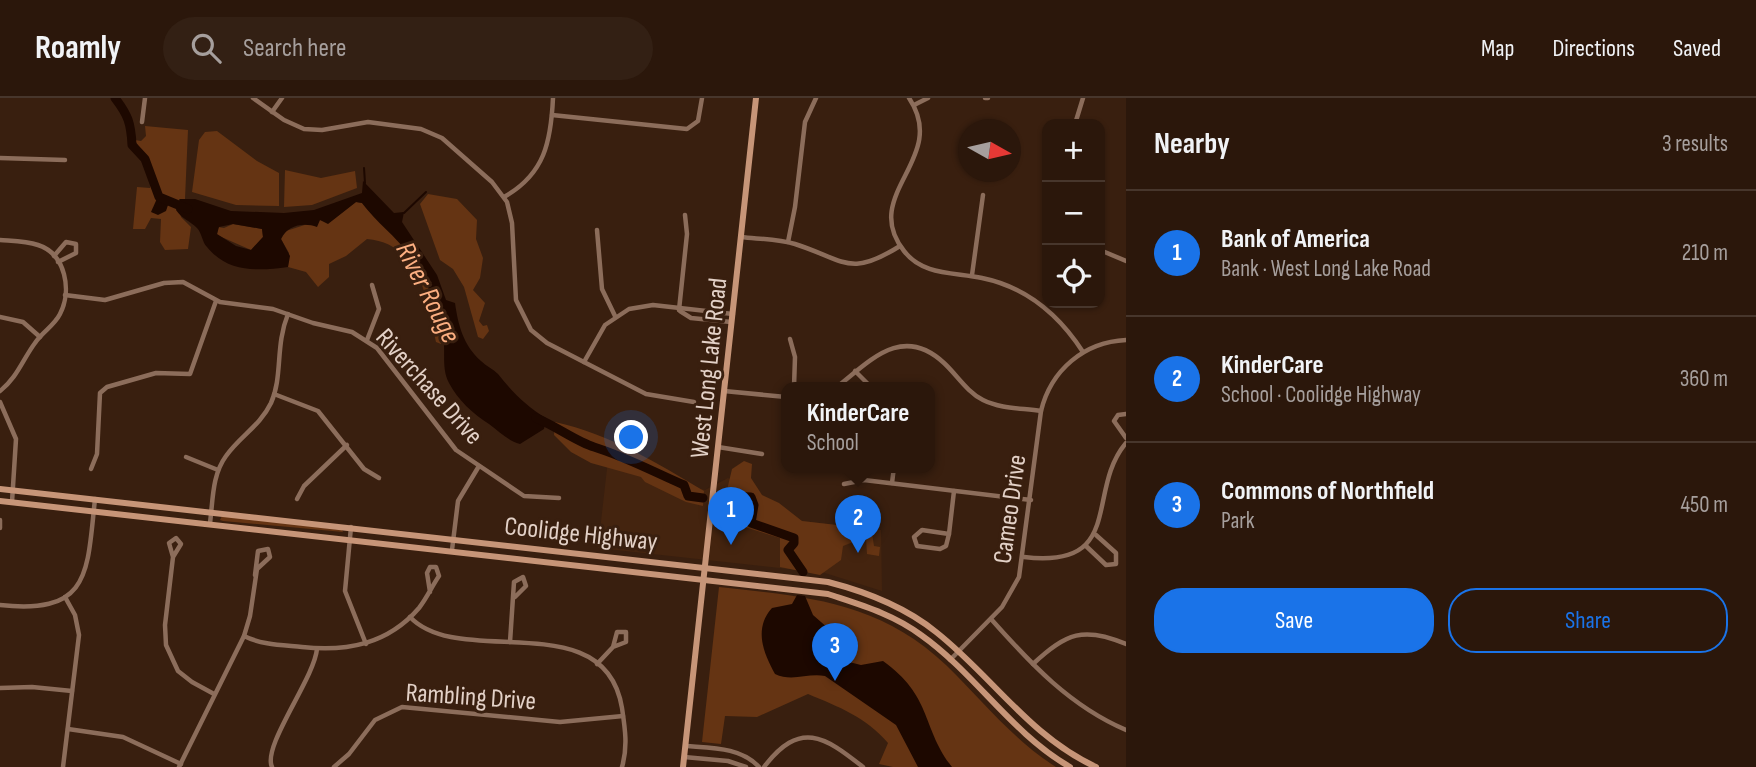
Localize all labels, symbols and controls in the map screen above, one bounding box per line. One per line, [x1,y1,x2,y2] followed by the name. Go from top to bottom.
[163,17,653,80] search box
[35,28,121,68] text: Roamly
[187,29,225,67] icon: search
[243,33,346,64] text: Search here
[1481,34,1514,63] text: Map
[1552,34,1635,63] text: Directions
[1673,34,1721,63] text: Saved
[958,119,1021,182] north arrow
[1042,119,1105,308] map controls
[1042,119,1105,182] button: +
[1154,126,1230,162] text: Nearby
[1662,130,1728,158] text: 3 results
[1042,182,1105,245] button: −
[1221,224,1370,255] text: Bank of America
[388,237,467,349] water label: River Rouge
[1172,239,1182,267] text: 1
[1682,239,1728,267] text: 210 m
[1042,245,1105,308] button: locate
[1221,255,1431,283] text: Bank · West Long Lake Road
[685,276,734,460] street label: West Long Lake Road
[369,323,489,451] street label: Riverchase Drive
[1221,350,1324,381] text: KinderCare
[1172,365,1182,393] text: 2
[1680,365,1728,393] text: 360 m
[1221,381,1421,409] text: School · Coolidge Highway
[781,382,935,473] popup
[807,398,909,429] text: KinderCare
[614,420,648,454] your location
[807,429,859,457] text: School
[988,453,1033,566] street label: Cameo Drive
[1221,476,1434,507] text: Commons of Northfield
[708,487,754,545] pin: 1
[1172,491,1182,519] text: 3
[1680,491,1728,519] text: 450 m
[835,495,881,553] pin: 2
[1221,507,1255,535] text: Park
[503,511,659,558] street label: Coolidge Highway
[1154,588,1434,653] button: Save
[1448,588,1728,653] button: Share
[812,623,858,681] pin: 3
[405,677,537,718] street label: Rambling Drive

